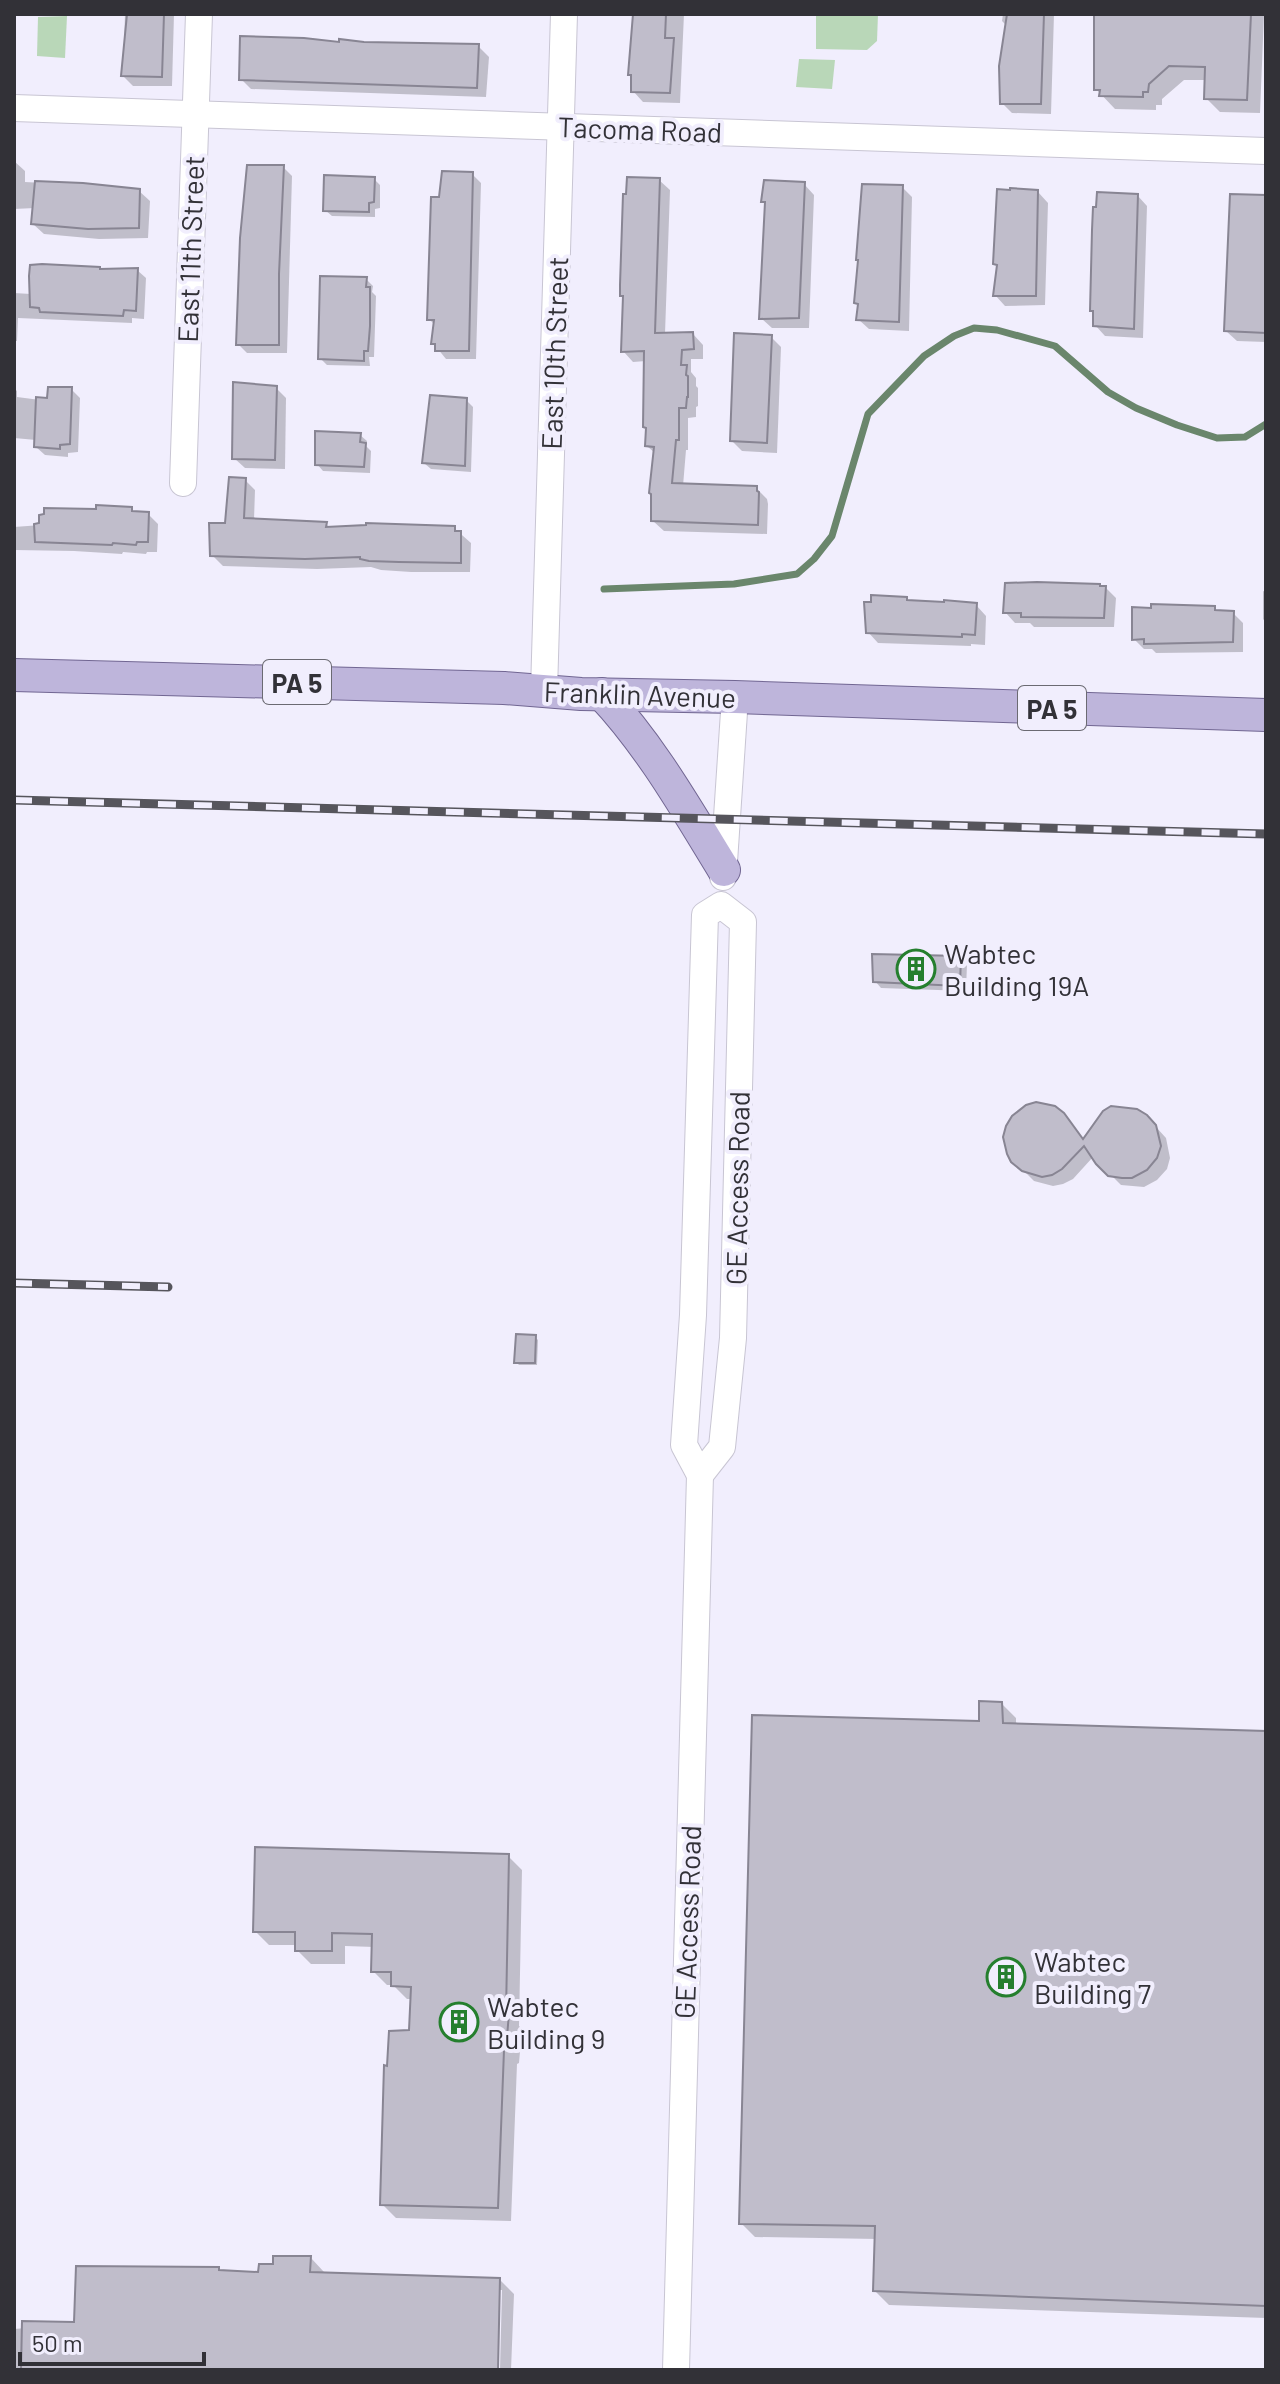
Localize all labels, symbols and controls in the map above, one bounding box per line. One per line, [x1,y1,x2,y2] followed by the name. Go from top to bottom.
[557,109,723,149] street label: Tacoma Road
[170,155,210,343] street label: East 11th Street
[534,256,574,450] street label: East 10th Street
[263,660,331,704] road number: PA 5
[543,674,737,714] street label: Franklin Avenue
[1018,686,1086,730] road number: PA 5
[944,936,1089,1002] place label: Wabtec Building 19A
[895,948,937,990] building icon: Wabtec Building 19A
[718,1091,756,1285] street label: GE Access Road
[667,1824,707,2020] street label: GE Access Road
[1034,1944,1151,2010] place label: Wabtec Building 7
[985,1956,1027,1998] building icon: Wabtec Building 7
[487,1989,605,2055] place label: Wabtec Building 9
[438,2001,480,2043] building icon: Wabtec Building 9
[20,2316,204,2366] scale bar
[32,2328,83,2357] text: 50 m

